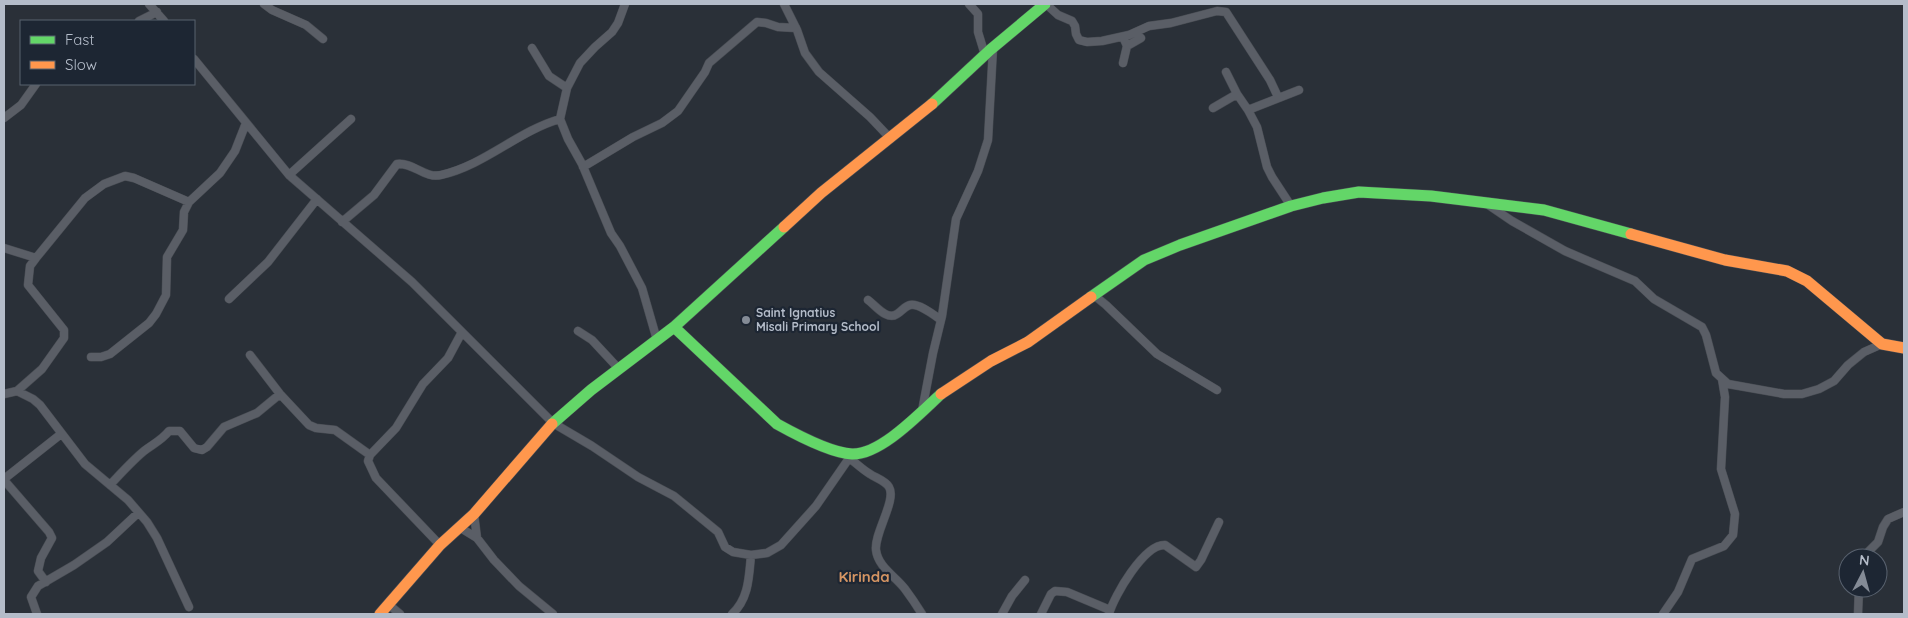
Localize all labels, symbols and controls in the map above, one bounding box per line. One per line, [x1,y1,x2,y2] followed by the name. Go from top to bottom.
[20,20,195,85] legend
[65,30,94,49] text: Fast
[65,55,97,74] text: Slow
[756,305,880,334] place label: Saint Ignatius Misali Primary School
[740,314,752,326] marker: Saint Ignatius Misali Primary School
[1838,548,1888,598] north arrow
[1858,551,1870,570] text: N
[838,567,890,586] district label: Kirinda

